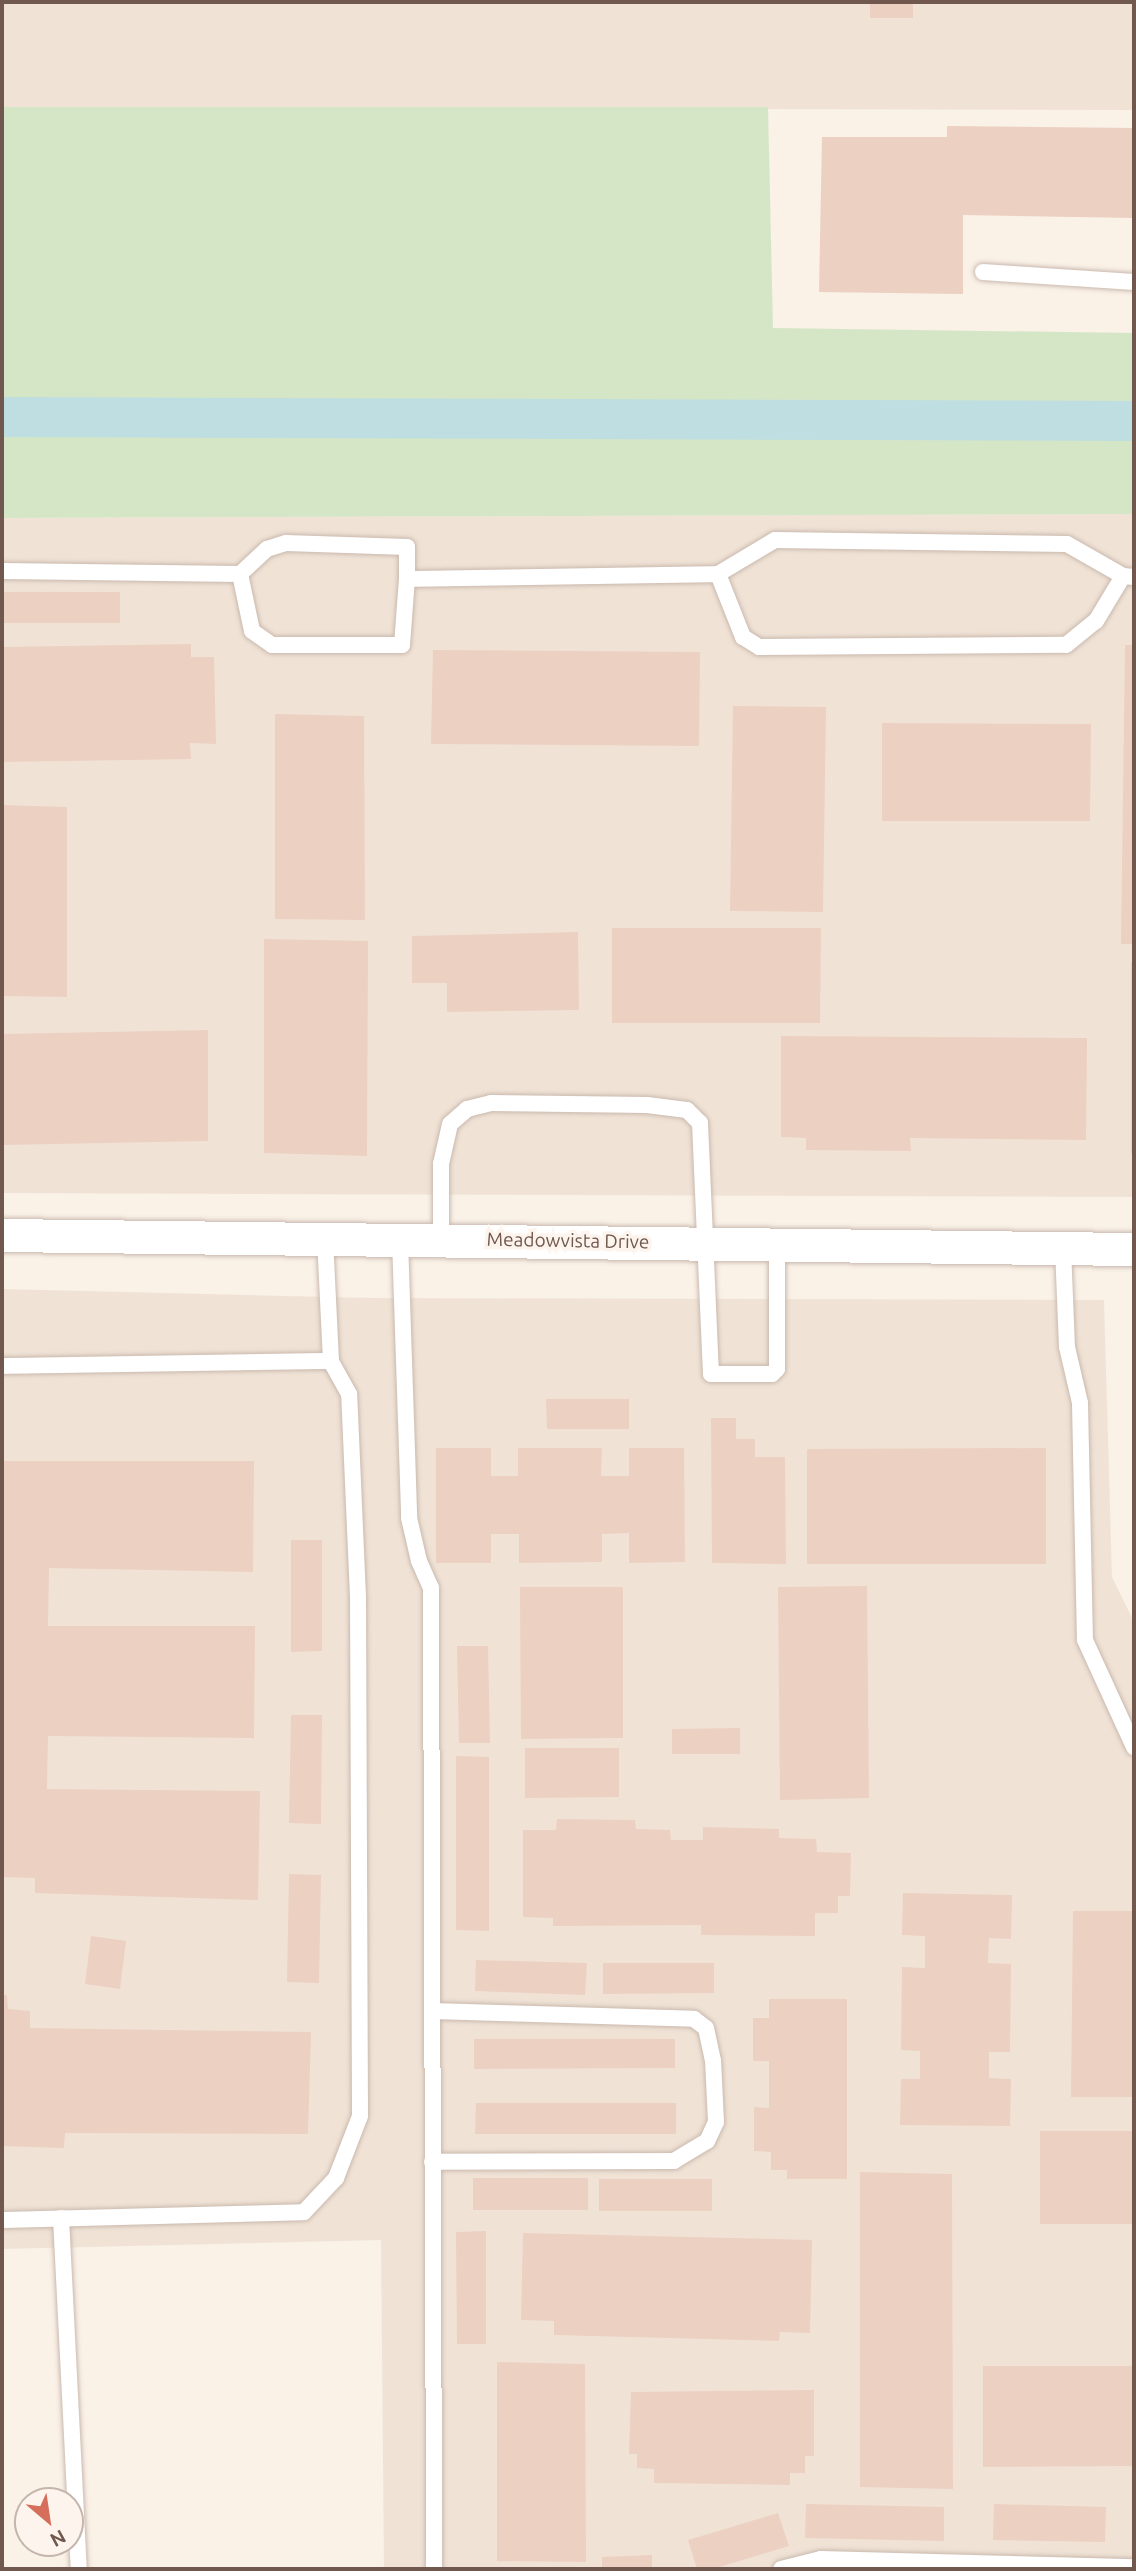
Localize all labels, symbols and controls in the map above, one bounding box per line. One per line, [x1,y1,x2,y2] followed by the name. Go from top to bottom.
[486,1228,650,1254] street label: Meadowvista Drive
[14,2487,84,2557] north arrow
[47,2526,70,2552] text: N

